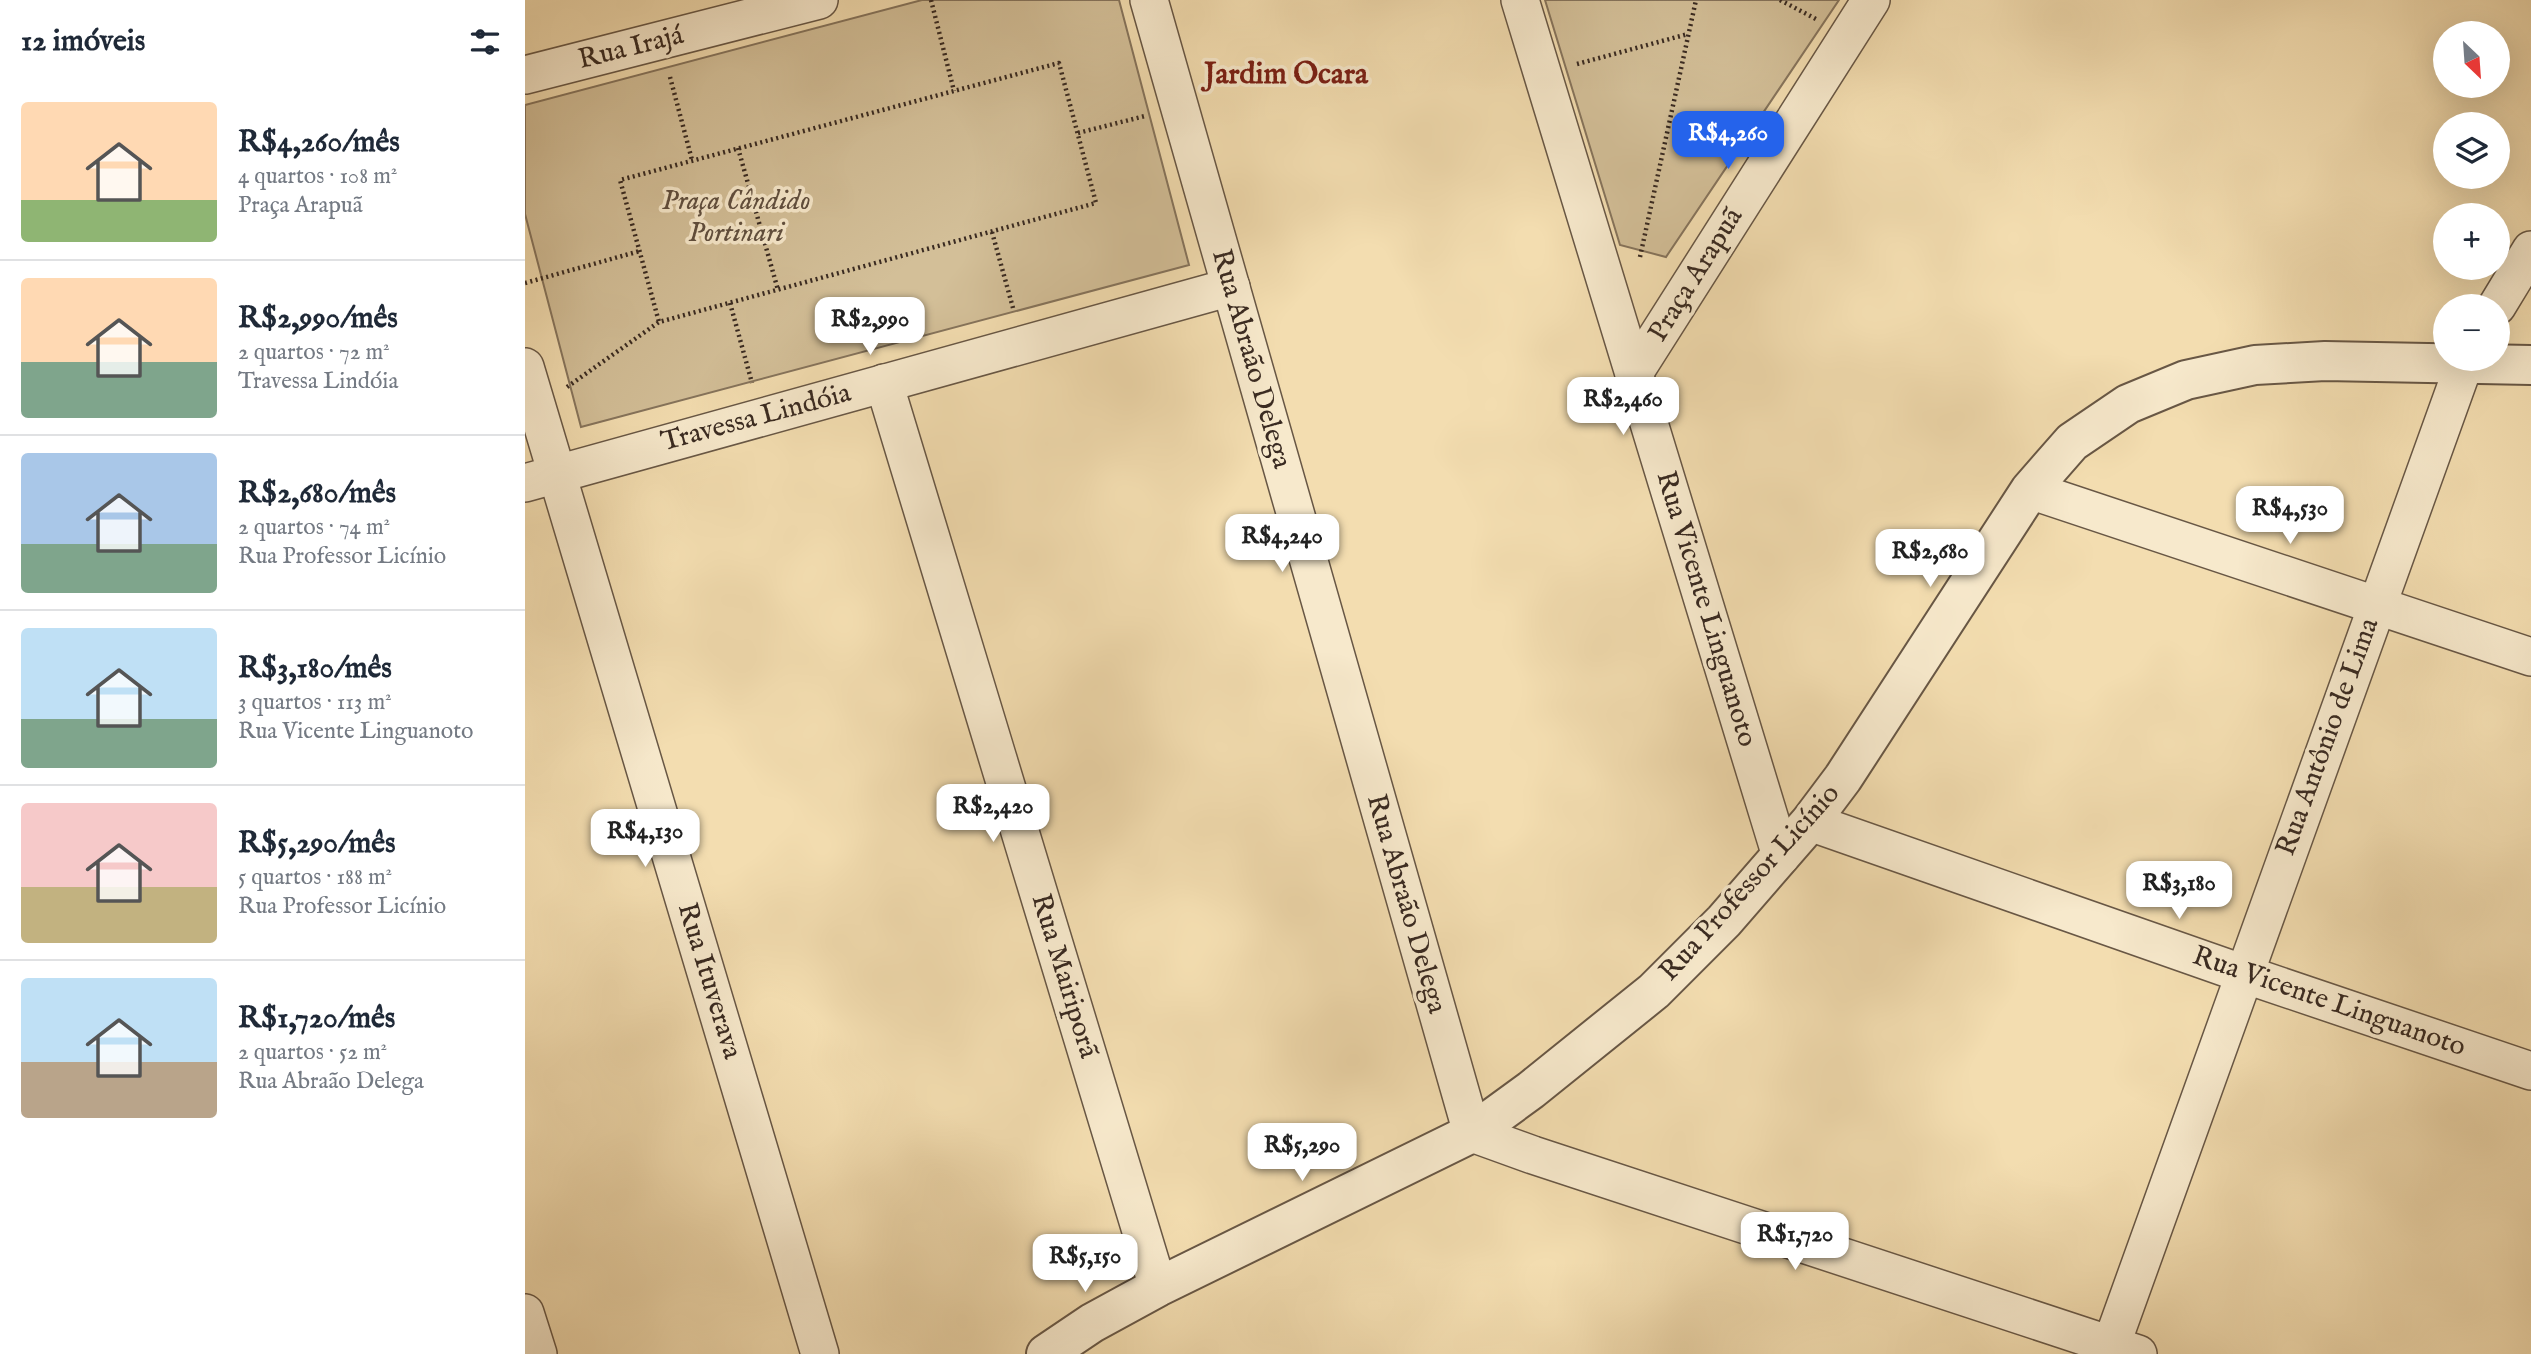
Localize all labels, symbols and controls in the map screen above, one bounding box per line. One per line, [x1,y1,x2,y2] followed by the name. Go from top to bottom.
[575,18,688,78] street label: Rua Irajá
[2433,21,2509,98] north arrow
[2433,21,2510,371] map controls
[21,23,145,61] text: 12 imóveis
[466,23,504,61] icon: filters
[1200,56,1369,94] district label: Jardim Ocara
[1663,111,1793,171] pin: R$4,260
[2433,112,2510,189] button: layers
[1688,119,1768,148] text: R$4,260
[238,124,400,162] text: R$4,260/mês
[77,130,161,214] icon: home
[238,162,397,191] text: 4 quartos · 108 m²
[662,184,810,251] park label: Praça Cândido Portinari
[238,191,363,220] text: Praça Arapuã
[1641,201,1752,349] street label: Praça Arapuã
[2433,203,2510,280] button: +
[1203,245,1299,473] street label: Rua Abraão Delega
[2433,294,2510,371] button: −
[805,298,935,357] pin: R$2,990
[238,300,398,338] text: R$2,990/mês
[831,305,909,334] text: R$2,990
[77,306,161,390] icon: home
[238,338,390,367] text: 2 quartos · 72 m²
[238,367,398,396] text: Travessa Lindóia
[657,376,856,460] street label: Travessa Lindóia
[1558,378,1688,437] pin: R$2,460
[1583,385,1663,414] text: R$2,460
[1647,467,1765,751] street label: Rua Vicente Linguanoto
[238,475,396,513] text: R$2,680/mês
[77,481,161,565] icon: home
[2225,486,2355,546] pin: R$4,530
[2252,494,2328,523] text: R$4,530
[238,513,390,542] text: 2 quartos · 74 m²
[1217,514,1347,574] pin: R$4,240
[1241,522,1323,551] text: R$4,240
[1865,530,1995,589] pin: R$2,680
[1891,537,1969,566] text: R$2,680
[238,542,446,571] text: Rua Professor Licínio
[2269,612,2388,861] street label: Rua Antônio de Lima
[238,650,392,688] text: R$3,180/mês
[77,656,161,740] icon: home
[238,688,392,717] text: 3 quartos · 113 m²
[238,717,473,746] text: Rua Vicente Linguanoto
[1652,777,1848,989] street label: Rua Professor Licínio
[928,784,1058,844] pin: R$2,420
[1358,790,1454,1018] street label: Rua Abraão Delega
[953,792,1033,821] text: R$2,420
[580,810,710,869] pin: R$4,130
[607,817,683,846] text: R$4,130
[238,825,396,863] text: R$5,290/mês
[77,831,161,915] icon: home
[2114,862,2244,921] pin: R$3,180
[238,863,392,892] text: 5 quartos · 188 m²
[2142,869,2216,898] text: R$3,180
[1022,890,1106,1063] street label: Rua Mairiporã
[238,892,446,921] text: Rua Professor Licínio
[669,899,750,1064] street label: Rua Ituverava
[2188,939,2470,1065] street label: Rua Vicente Linguanoto
[238,1000,395,1038] text: R$1,720/mês
[77,1006,161,1090] icon: home
[238,1038,387,1067] text: 2 quartos · 52 m²
[238,1067,424,1096] text: Rua Abraão Delega
[1237,1124,1367,1183] pin: R$5,290
[1264,1131,1340,1160] text: R$5,290
[1730,1212,1860,1272] pin: R$1,720
[1757,1220,1833,1249] text: R$1,720
[1020,1234,1150,1294] pin: R$5,150
[1049,1242,1121,1271] text: R$5,150

